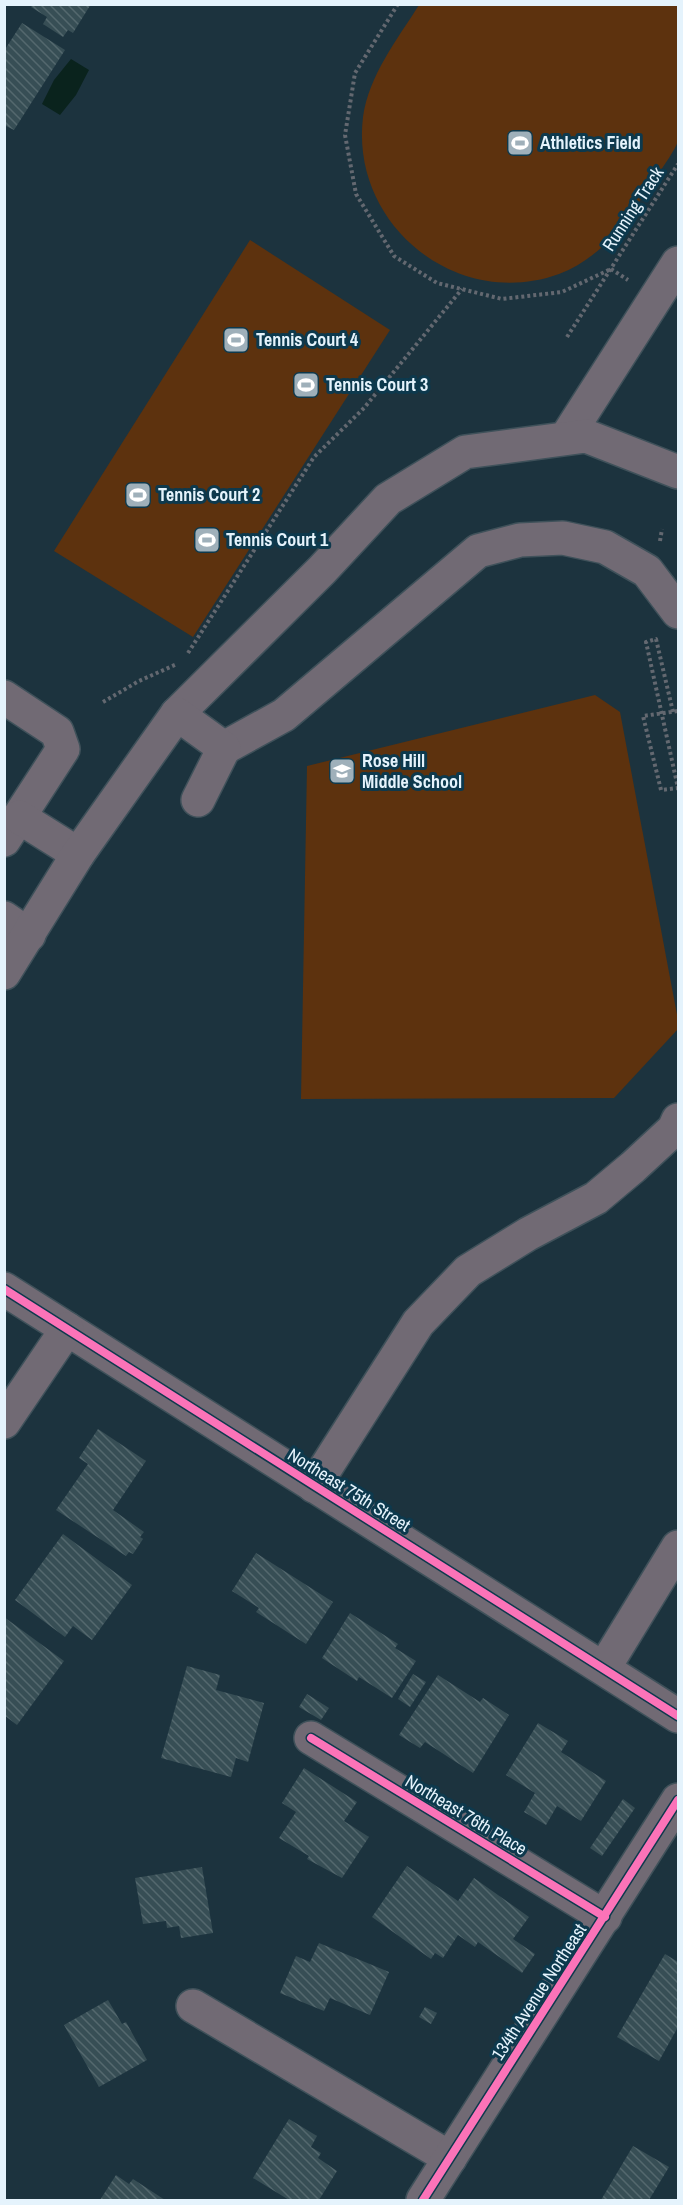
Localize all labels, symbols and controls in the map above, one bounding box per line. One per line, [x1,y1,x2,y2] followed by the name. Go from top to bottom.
[505,128,535,158] sports icon: Athletics Field
[540,130,641,155] place label: Athletics Field
[596,161,670,256] street label: Running Track
[221,325,251,355] sports icon: Tennis Court 4
[256,327,359,352] place label: Tennis Court 4
[291,370,321,400] sports icon: Tennis Court 3
[326,372,428,397] place label: Tennis Court 3
[123,480,153,510] sports icon: Tennis Court 2
[158,482,260,507] place label: Tennis Court 2
[192,525,222,555] sports icon: Tennis Court 1
[226,527,329,552] place label: Tennis Court 1
[362,748,462,794] place label: Rose Hill Middle School
[327,756,357,786] school or university icon: Rose Hill Middle School
[283,1442,415,1537] street label: Northeast 75th Street
[401,1768,532,1861] street label: Northeast 76th Place
[485,1919,592,2065] street label: 134th Avenue Northeast

